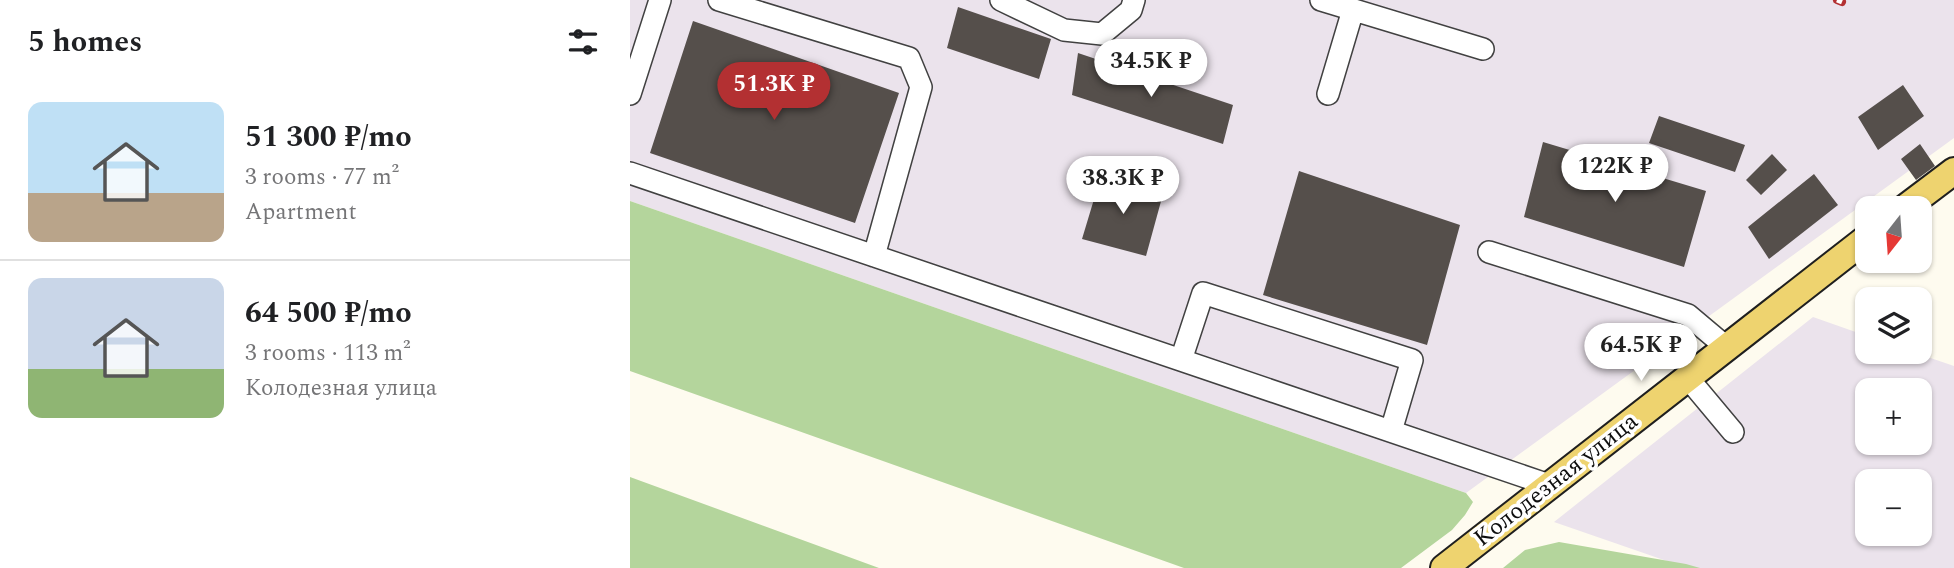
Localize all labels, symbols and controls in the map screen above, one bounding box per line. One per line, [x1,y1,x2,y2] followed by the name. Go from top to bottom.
[28,19,142,65] text: 5 homes
[564,23,602,61] icon: filters
[1086,40,1216,99] pin: 34.5K ₽
[1110,44,1192,79] text: 34.5K ₽
[709,62,839,122] pin: 51.3K ₽
[733,67,815,102] text: 51.3K ₽
[245,114,412,160] text: 51 300 ₽/mo
[84,130,168,214] icon: home
[1558,144,1672,204] pin: 122K ₽
[1577,149,1653,184] text: 122K ₽
[1058,156,1188,216] pin: 38.3K ₽
[245,160,399,195] text: 3 rooms · 77 m²
[1082,161,1164,196] text: 38.3K ₽
[245,195,357,230] text: Apartment
[1855,196,1932,273] north arrow
[1855,196,1932,546] map controls
[1855,287,1932,364] button: layers
[245,290,412,336] text: 64 500 ₽/mo
[84,306,168,390] icon: home
[1576,324,1706,383] pin: 64.5K ₽
[1600,328,1682,363] text: 64.5K ₽
[245,336,411,371] text: 3 rooms · 113 m²
[245,371,437,406] text: Колодезная улица
[1855,378,1932,455] button: +
[1466,404,1646,556] street label: Колодезная улица
[1855,469,1932,546] button: −

